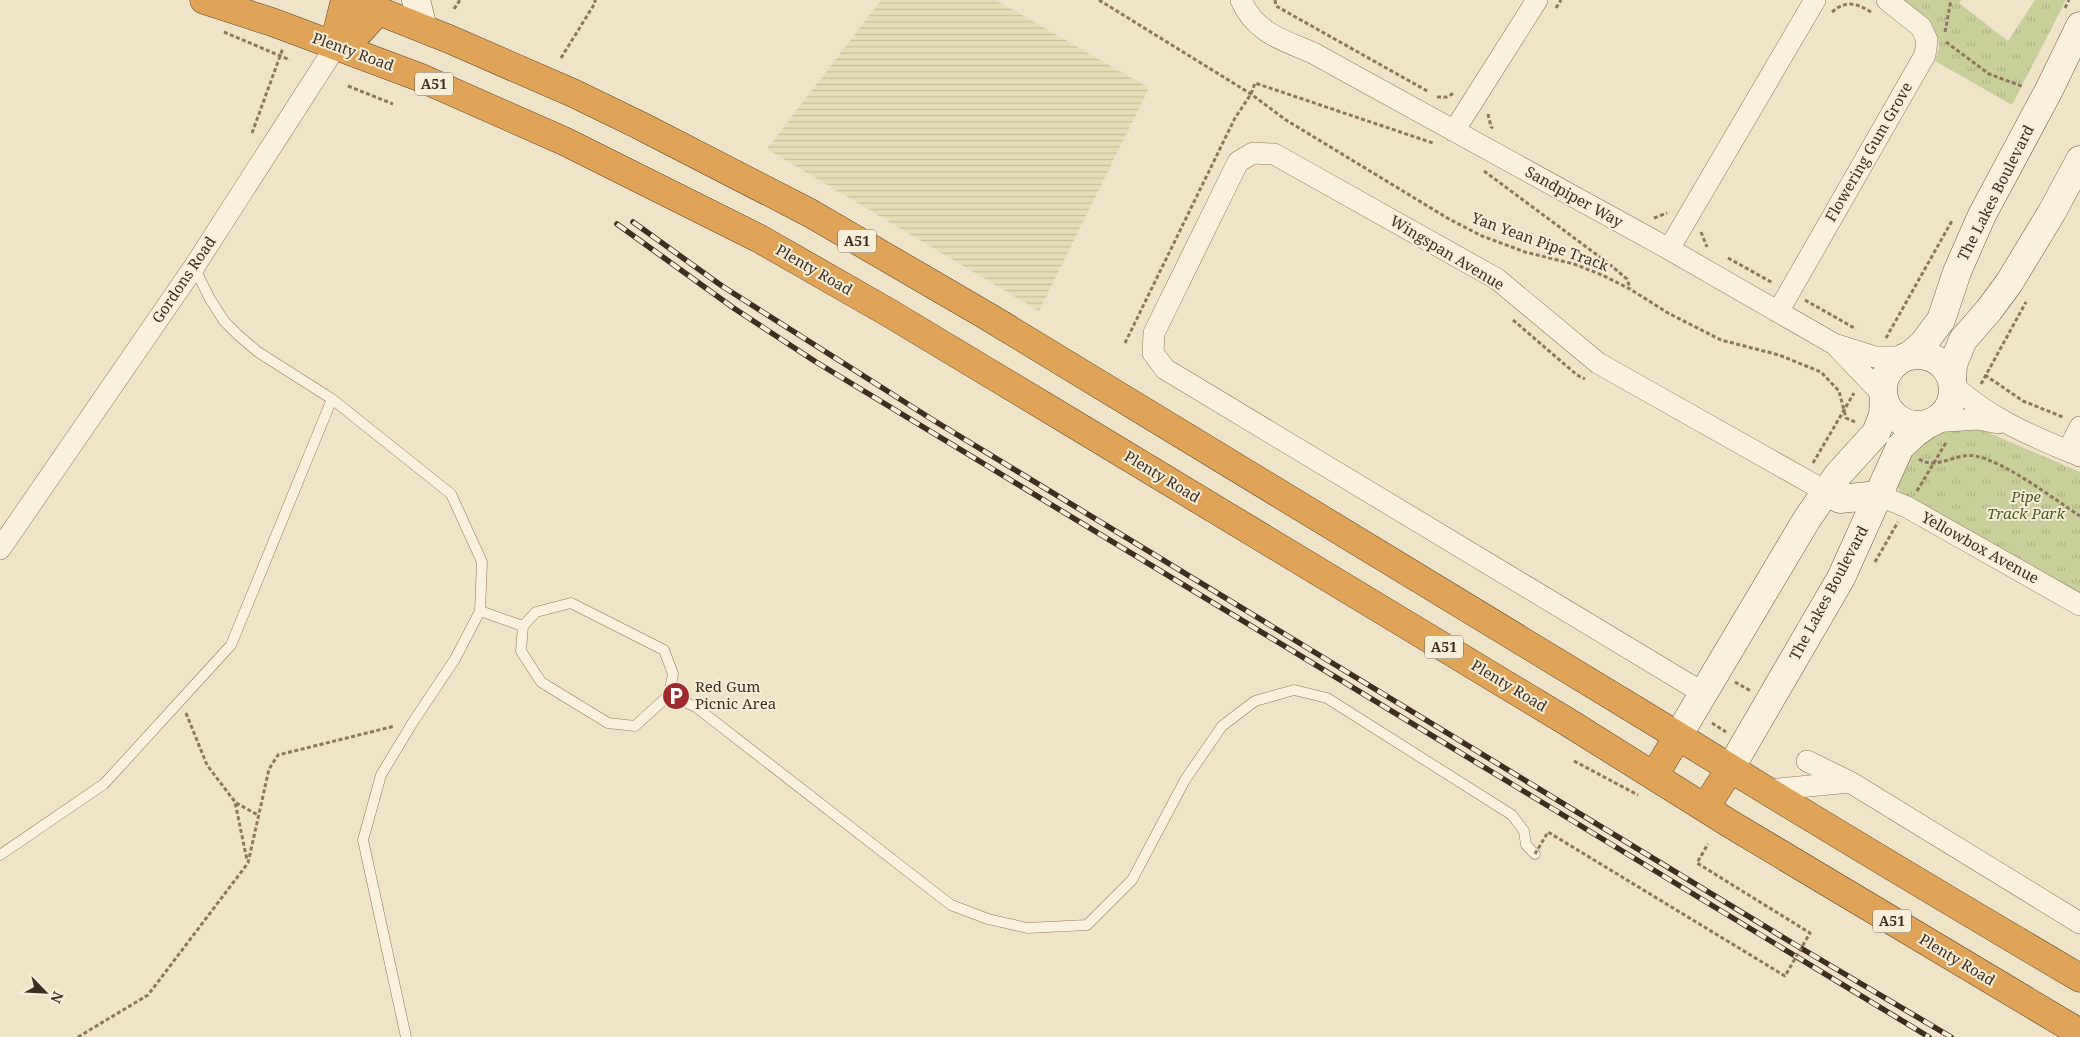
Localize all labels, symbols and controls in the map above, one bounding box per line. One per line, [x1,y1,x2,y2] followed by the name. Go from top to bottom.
[310,27,397,75] street label: Plenty Road
[415,72,453,96] road number: A51
[1820,78,1916,225] street label: Flowering Gum Grove
[1952,121,2038,264] street label: The Lakes Boulevard
[1522,161,1627,232] street label: Sandpiper Way
[1468,207,1612,275] street label: Yan Yean Pipe Track
[1387,210,1508,294] street label: Wingspan Avenue
[838,230,876,252] road number: A51
[147,232,220,327] street label: Gordons Road
[773,239,856,299] street label: Plenty Road
[1121,446,1204,507] street label: Plenty Road
[1987,486,2065,523] park label: Pipe Track Park
[1917,506,2043,588] street label: Yellowbox Avenue
[1784,522,1872,663] street label: The Lakes Boulevard
[1425,636,1463,659] road number: A51
[1468,655,1551,716] street label: Plenty Road
[695,676,776,713] place label: Red Gum Picnic Area
[661,681,691,711] parking icon: Red Gum Picnic Area
[1873,909,1911,932] road number: A51
[1916,929,1999,990] street label: Plenty Road
[20,967,70,1017] north arrow
[46,989,68,1006] text: N

